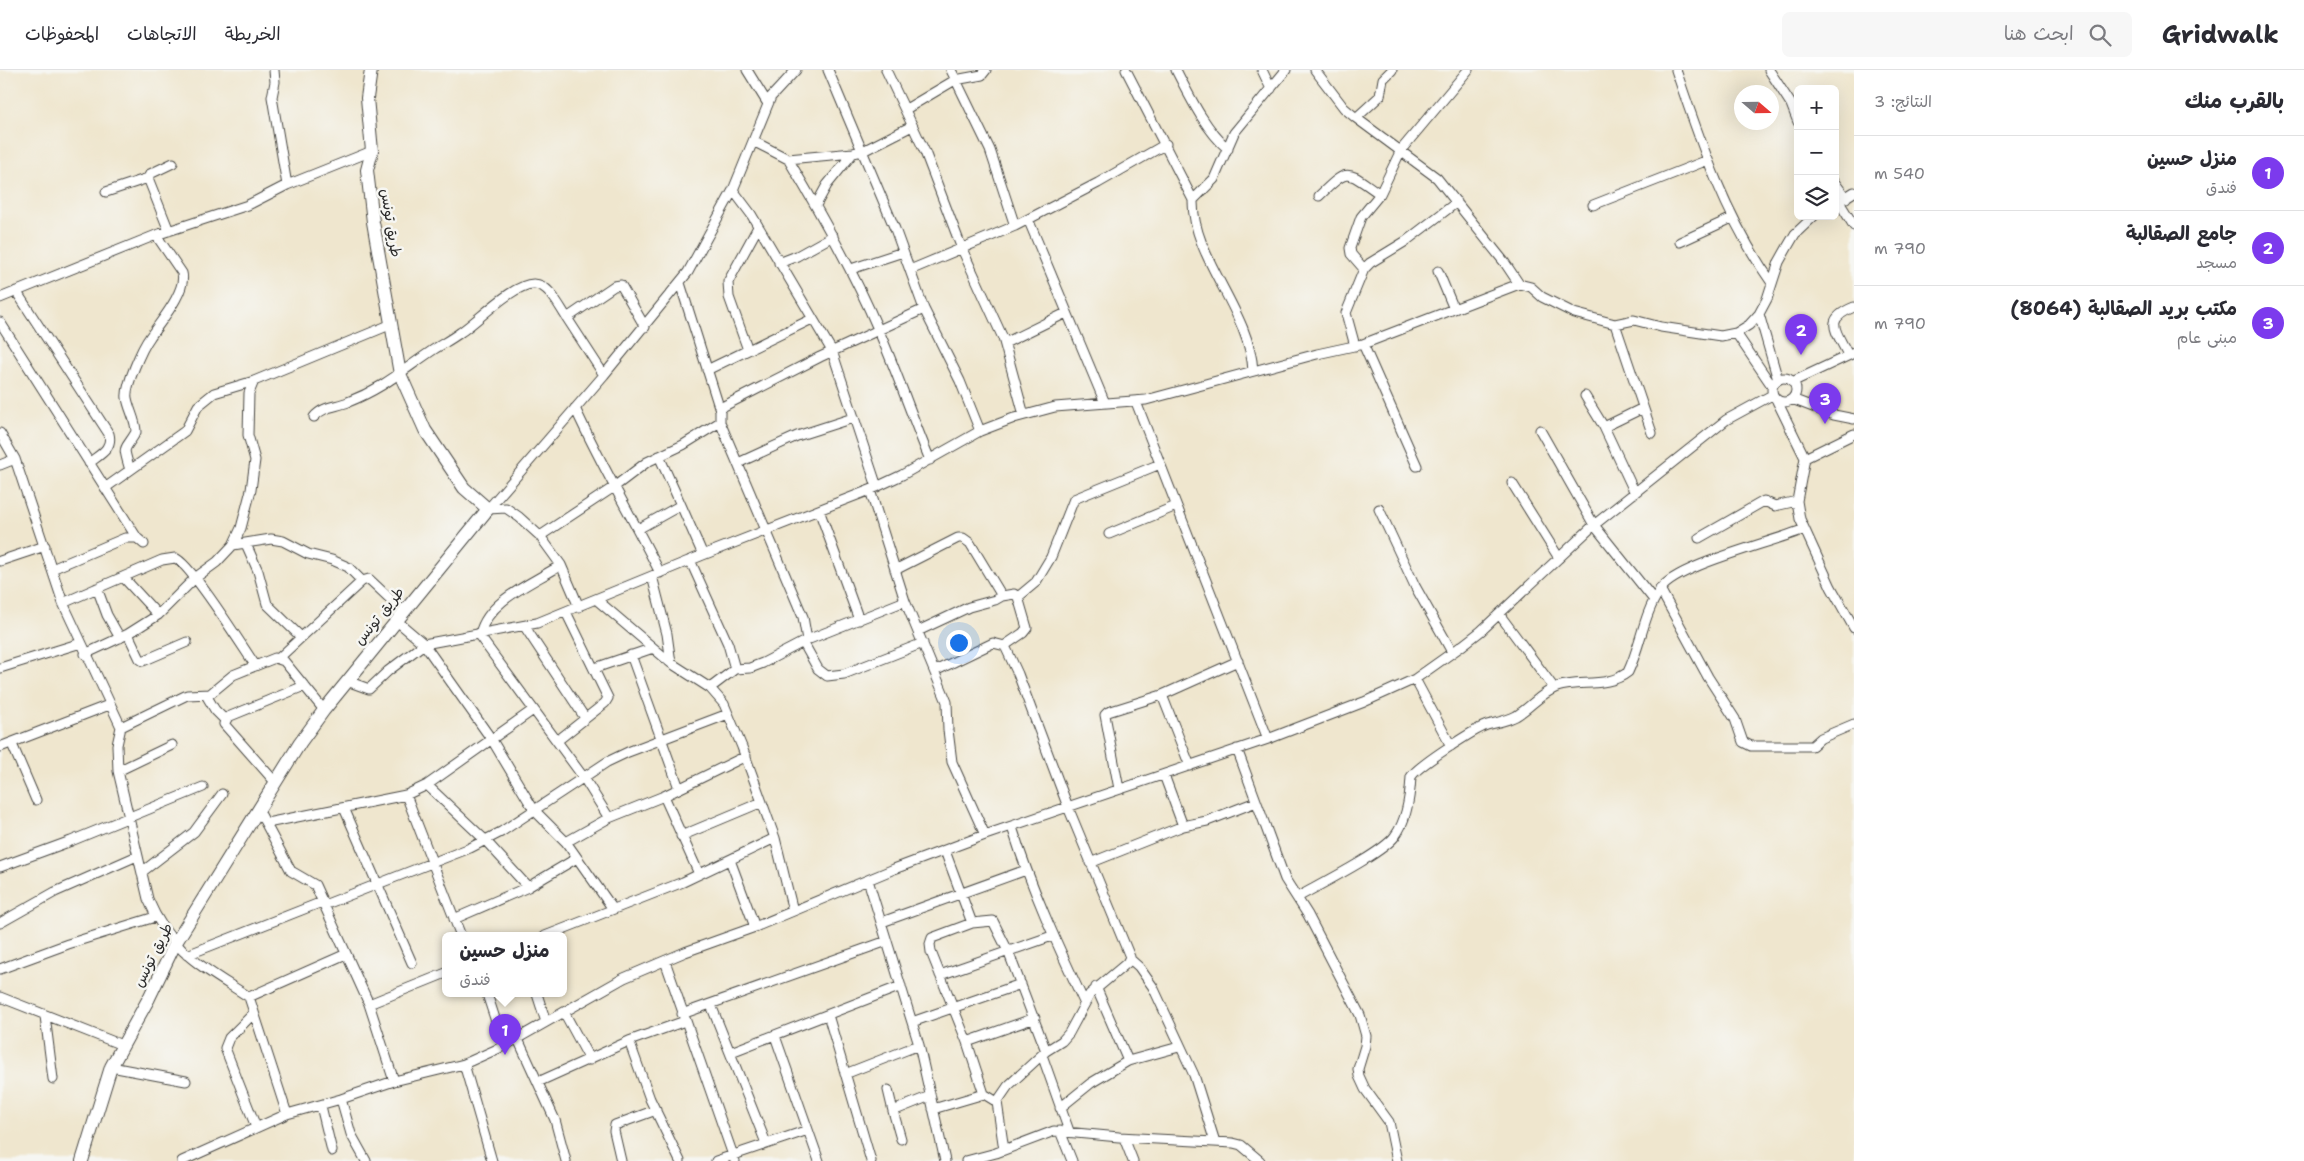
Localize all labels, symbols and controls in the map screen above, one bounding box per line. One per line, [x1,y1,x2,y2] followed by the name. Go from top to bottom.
[1782,12,2132,57] search box
[2162,19,2279,51] text: Gridwalk
[2004,21,2074,46] text: ابحث هنا
[2086,21,2114,49] icon: search
[25,22,99,46] text: المحفوظات
[127,22,197,46] text: الاتجاهات
[225,22,281,46] text: الخريطة
[1734,85,1779,130] north arrow
[1794,85,1839,220] map controls
[1794,85,1839,130] button: +
[2185,87,2284,115] text: بالقرب منك
[1874,91,1932,112] text: النتائج: 3
[1794,130,1839,175] button: −
[2147,146,2237,171] text: منزل حسين
[1874,163,1925,184] text: 540 m
[2264,163,2272,184] text: 1
[1794,175,1839,220] button: layers
[2206,177,2237,198] text: فندق
[376,187,406,259] street label: طريق تونس
[2126,221,2237,246] text: جامع الصقالبة
[1874,238,1926,259] text: 790 m
[2262,238,2274,259] text: 2
[2196,252,2237,273] text: مسجد
[2010,296,2237,321] text: مكتب بريد الصقالبة (8064)
[1874,313,1926,334] text: 790 m
[2262,313,2274,334] text: 3
[1785,314,1817,355] pin: 2
[2177,327,2237,348] text: مبنى عام
[1809,383,1841,424] pin: 3
[349,583,409,649] street label: طريق تونس
[946,630,972,656] your location
[128,920,178,990] street label: طريق تونس
[442,932,567,997] popup
[459,938,550,963] text: منزل حسين
[459,969,491,990] text: فندق
[489,1014,521,1055] pin: 1

